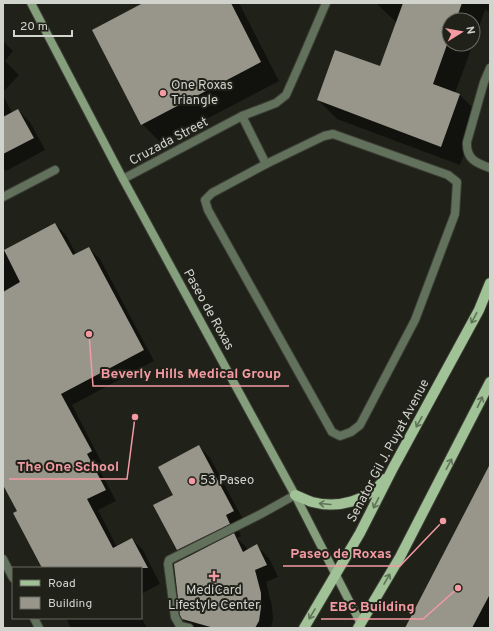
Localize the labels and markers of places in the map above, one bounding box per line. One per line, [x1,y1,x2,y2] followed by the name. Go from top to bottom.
[171,78,233,109] place label: One Roxas Triangle
[158,88,168,98] marker: One Roxas Triangle
[93,360,289,386] callout: Beverly Hills Medical Group
[9,453,127,479] callout: The One School
[200,473,254,489] place label: 53 Paseo
[187,476,197,486] marker: 53 Paseo
[283,540,400,566] callout: Paseo de Roxas
[208,570,220,582] marker: MediCard Lifestyle Center
[168,583,260,614] place label: MediCard Lifestyle Center
[321,593,423,619] callout: EBC Building

